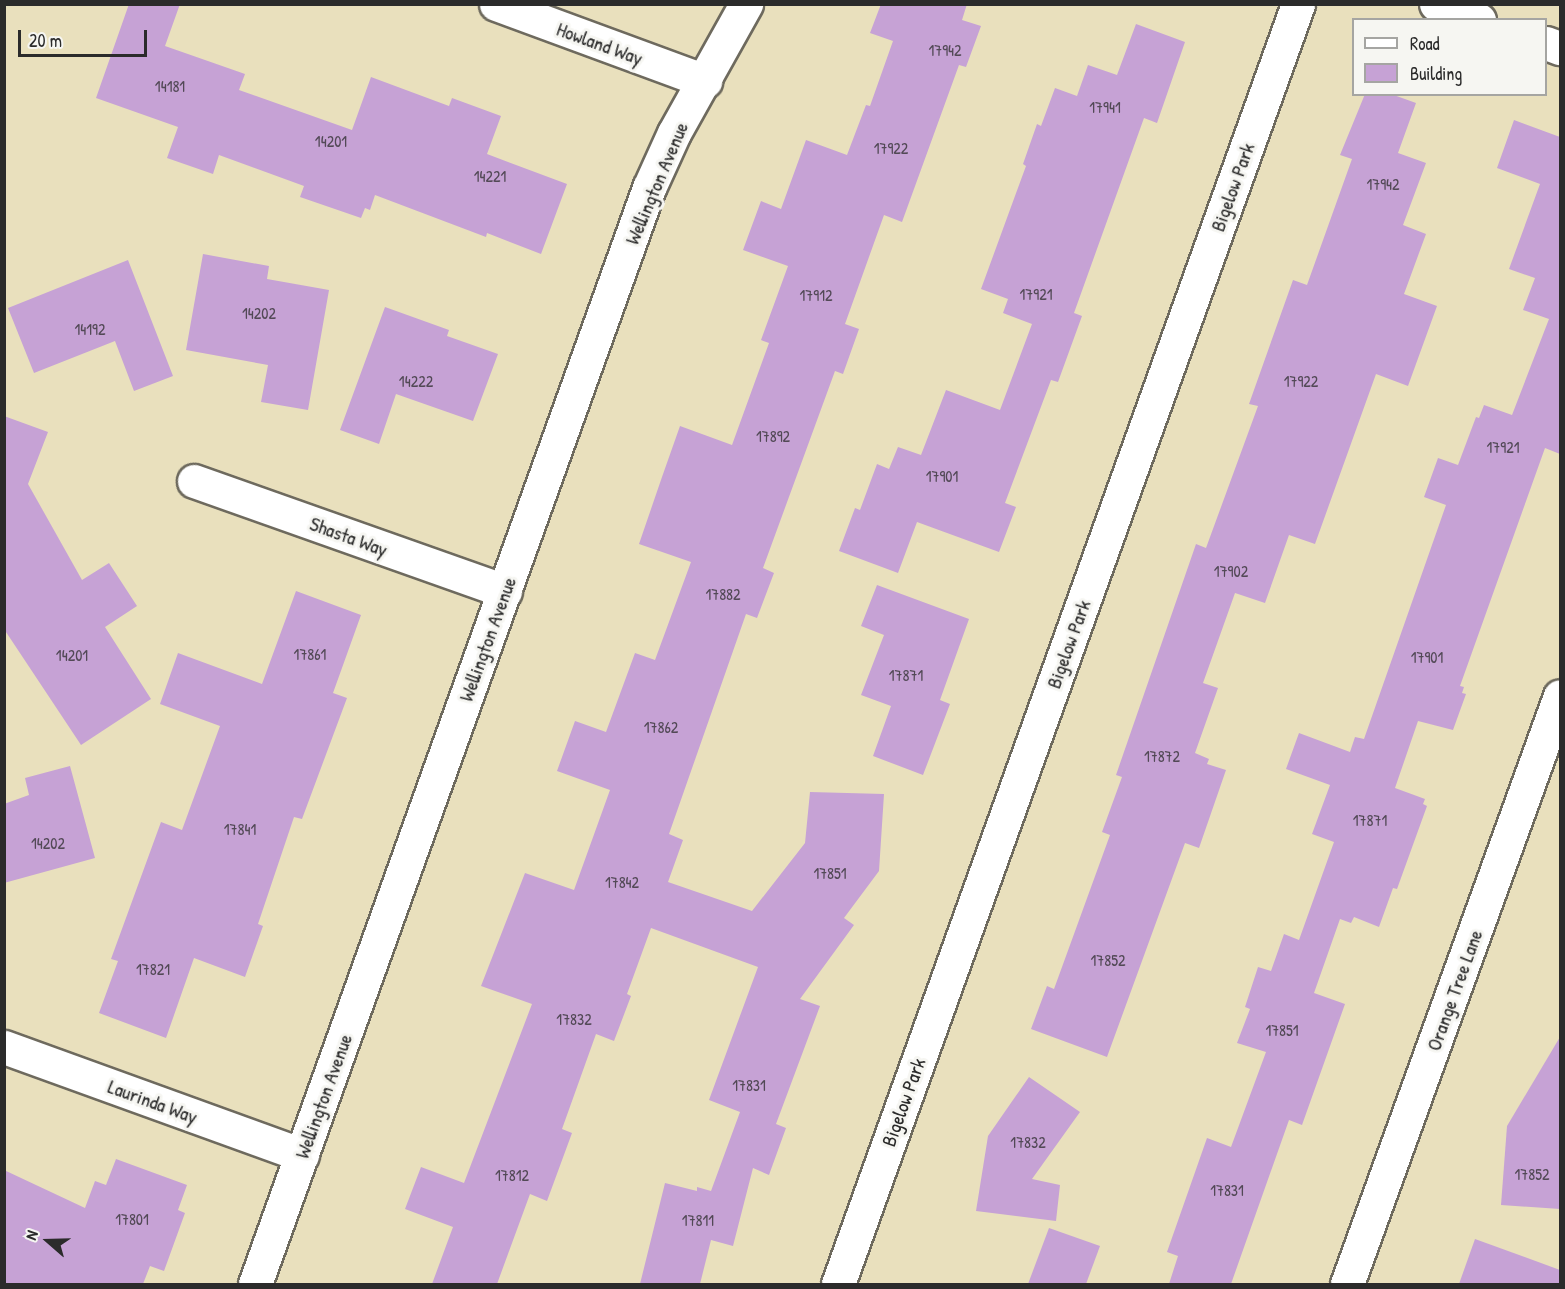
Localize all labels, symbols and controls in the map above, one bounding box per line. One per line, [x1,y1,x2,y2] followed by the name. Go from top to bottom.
[554,16,646,70] street label: Howland Way
[21,18,150,56] scale bar
[1352,18,1547,96] legend
[29,28,62,53] text: 20 m
[1410,31,1440,56] text: Road
[928,40,962,60] house number: 17942
[1410,61,1462,86] text: Building
[155,76,185,96] house number: 14181
[1089,97,1121,117] house number: 17941
[619,118,693,248] street label: Wellington Avenue
[315,131,347,151] house number: 14201
[874,138,908,158] house number: 17922
[1205,140,1259,234] street label: Bigelow Park
[474,166,506,186] house number: 14221
[1366,174,1400,194] house number: 17942
[1020,284,1052,304] house number: 17921
[800,285,832,305] house number: 17912
[242,303,276,323] house number: 14202
[75,319,105,339] house number: 14192
[399,371,433,391] house number: 14222
[1284,371,1318,391] house number: 17922
[756,426,790,446] house number: 17892
[1487,437,1519,457] house number: 17921
[926,466,958,486] house number: 17901
[307,511,391,561] street label: Shasta Way
[1214,561,1248,581] house number: 17902
[453,574,521,704] street label: Wellington Avenue
[705,584,741,604] house number: 17882
[1041,597,1095,691] street label: Bigelow Park
[294,644,326,664] house number: 17861
[56,645,88,665] house number: 14201
[1411,647,1443,667] house number: 17901
[889,665,923,685] house number: 17871
[644,717,678,737] house number: 17862
[1144,746,1180,766] house number: 17872
[1353,810,1387,830] house number: 17871
[224,819,256,839] house number: 17841
[31,833,65,853] house number: 14202
[813,863,847,883] house number: 17851
[605,872,639,892] house number: 17842
[1421,926,1487,1054] street label: Orange Tree Lane
[1091,950,1125,970] house number: 17852
[136,959,170,979] house number: 17821
[556,1009,592,1029] house number: 17832
[1265,1020,1299,1040] house number: 17851
[289,1031,357,1161] street label: Wellington Avenue
[876,1055,930,1149] street label: Bigelow Park
[105,1074,201,1128] street label: Laurinda Way
[732,1075,766,1095] house number: 17831
[1010,1132,1046,1152] house number: 17832
[1515,1164,1549,1184] house number: 17852
[495,1165,529,1185] house number: 17812
[1210,1180,1244,1200] house number: 17831
[115,1209,149,1229] house number: 17801
[682,1210,714,1230] house number: 17811
[18,1211,78,1271] north arrow
[19,1227,43,1243] text: N

